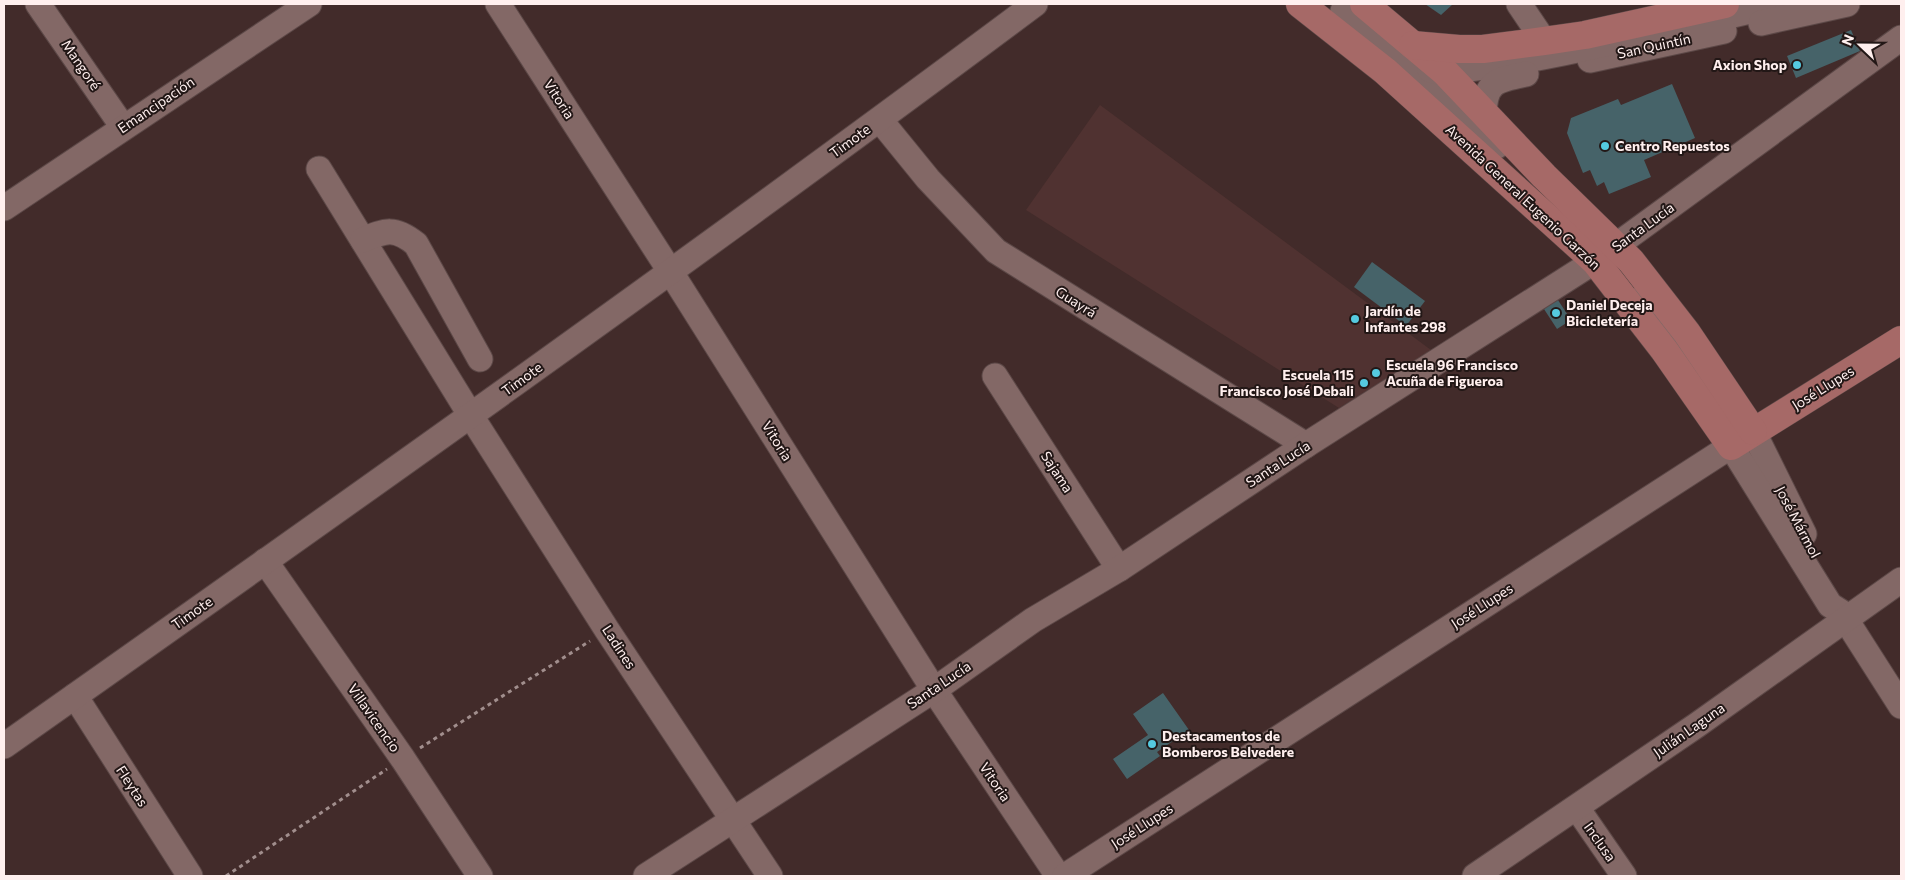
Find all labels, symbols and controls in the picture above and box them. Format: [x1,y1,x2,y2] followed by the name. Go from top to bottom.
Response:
[1835,20,1885,70] north arrow
[1616,29,1692,62] street label: San Quintín
[1838,32,1857,48] text: N
[58,36,104,93] street label: Mangoré
[1713,56,1787,73] place label: Axion Shop
[1791,59,1803,71] marker: Axion Shop
[114,73,197,136] street label: Emancipación
[540,76,578,122] street label: Vitoria
[826,120,873,161] street label: Timote
[1442,120,1604,273] street label: Avenida General Eugenio Garzón
[1615,137,1730,154] place label: Centro Repuestos
[1599,140,1611,152] marker: Centro Repuestos
[1608,198,1677,255] street label: Santa Lucía
[1053,282,1100,321] street label: Guayrá
[1566,296,1653,329] place label: Daniel Deceja Bicicletería
[1365,302,1447,335] place label: Jardín de Infantes 298
[1550,307,1562,319] marker: Daniel Deceja Bicicletería
[1349,313,1361,325] marker: Jardín de Infantes 298
[1386,356,1518,389] place label: Escuela 96 Francisco Acuña de Figueroa
[498,358,545,399] street label: Timote
[1788,362,1857,413] street label: José Llupes
[1220,366,1354,399] place label: Escuela 115 Francisco José Debali
[1370,367,1382,379] marker: Escuela 96 Francisco Acuña de Figueroa
[1358,377,1370,389] marker: Escuela 115 Francisco José Debali
[759,418,796,464] street label: Vitoria
[1242,437,1313,491] street label: Santa Lucía
[1038,448,1077,496] street label: Sajama
[1772,483,1824,561] street label: José Mármol
[1448,579,1516,632] street label: José Llupes
[168,592,215,633] street label: Timote
[599,622,640,672] street label: Ladines
[904,657,974,712] street label: Santa Lucía
[345,680,404,755] street label: Villavicencio
[1650,699,1728,760] street label: Julián Laguna
[1162,727,1294,760] place label: Destacamentos de Bomberos Belvedere
[1146,738,1158,750] marker: Destacamentos de Bomberos Belvedere
[976,759,1015,805] street label: Vitoria
[113,762,152,809] street label: Fleytas
[1108,799,1176,852] street label: José Llupes
[1581,819,1620,865] street label: Inclusa

